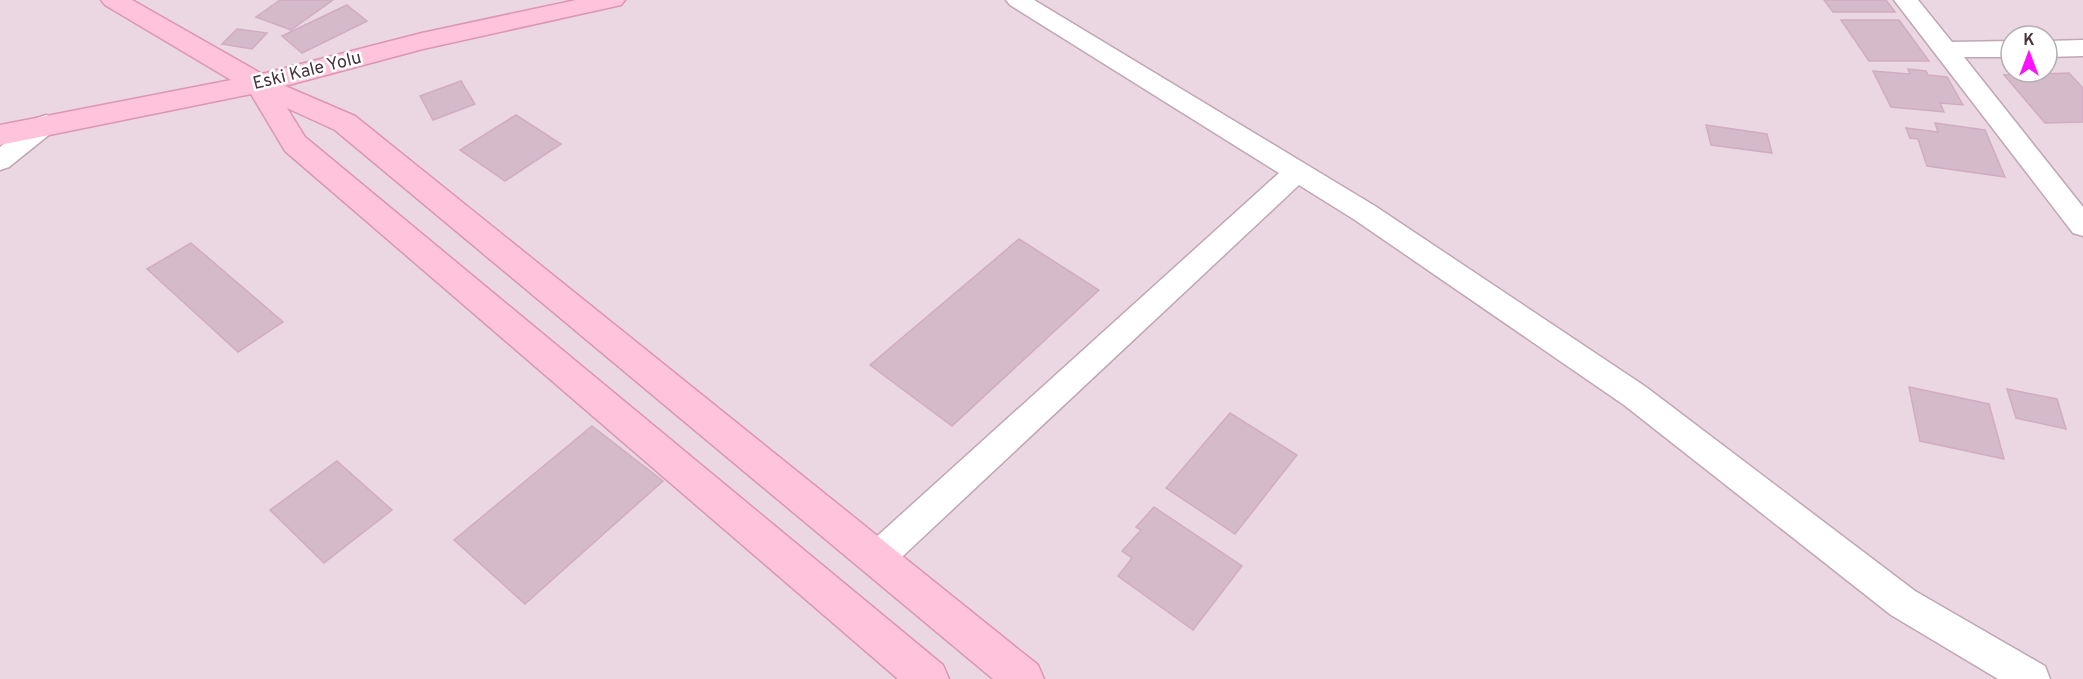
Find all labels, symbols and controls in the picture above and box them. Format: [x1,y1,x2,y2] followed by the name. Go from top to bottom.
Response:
[1999,24,2059,84] north arrow
[2023,31,2035,51] text: K
[251,47,364,96] street label: Eski Kale Yolu

